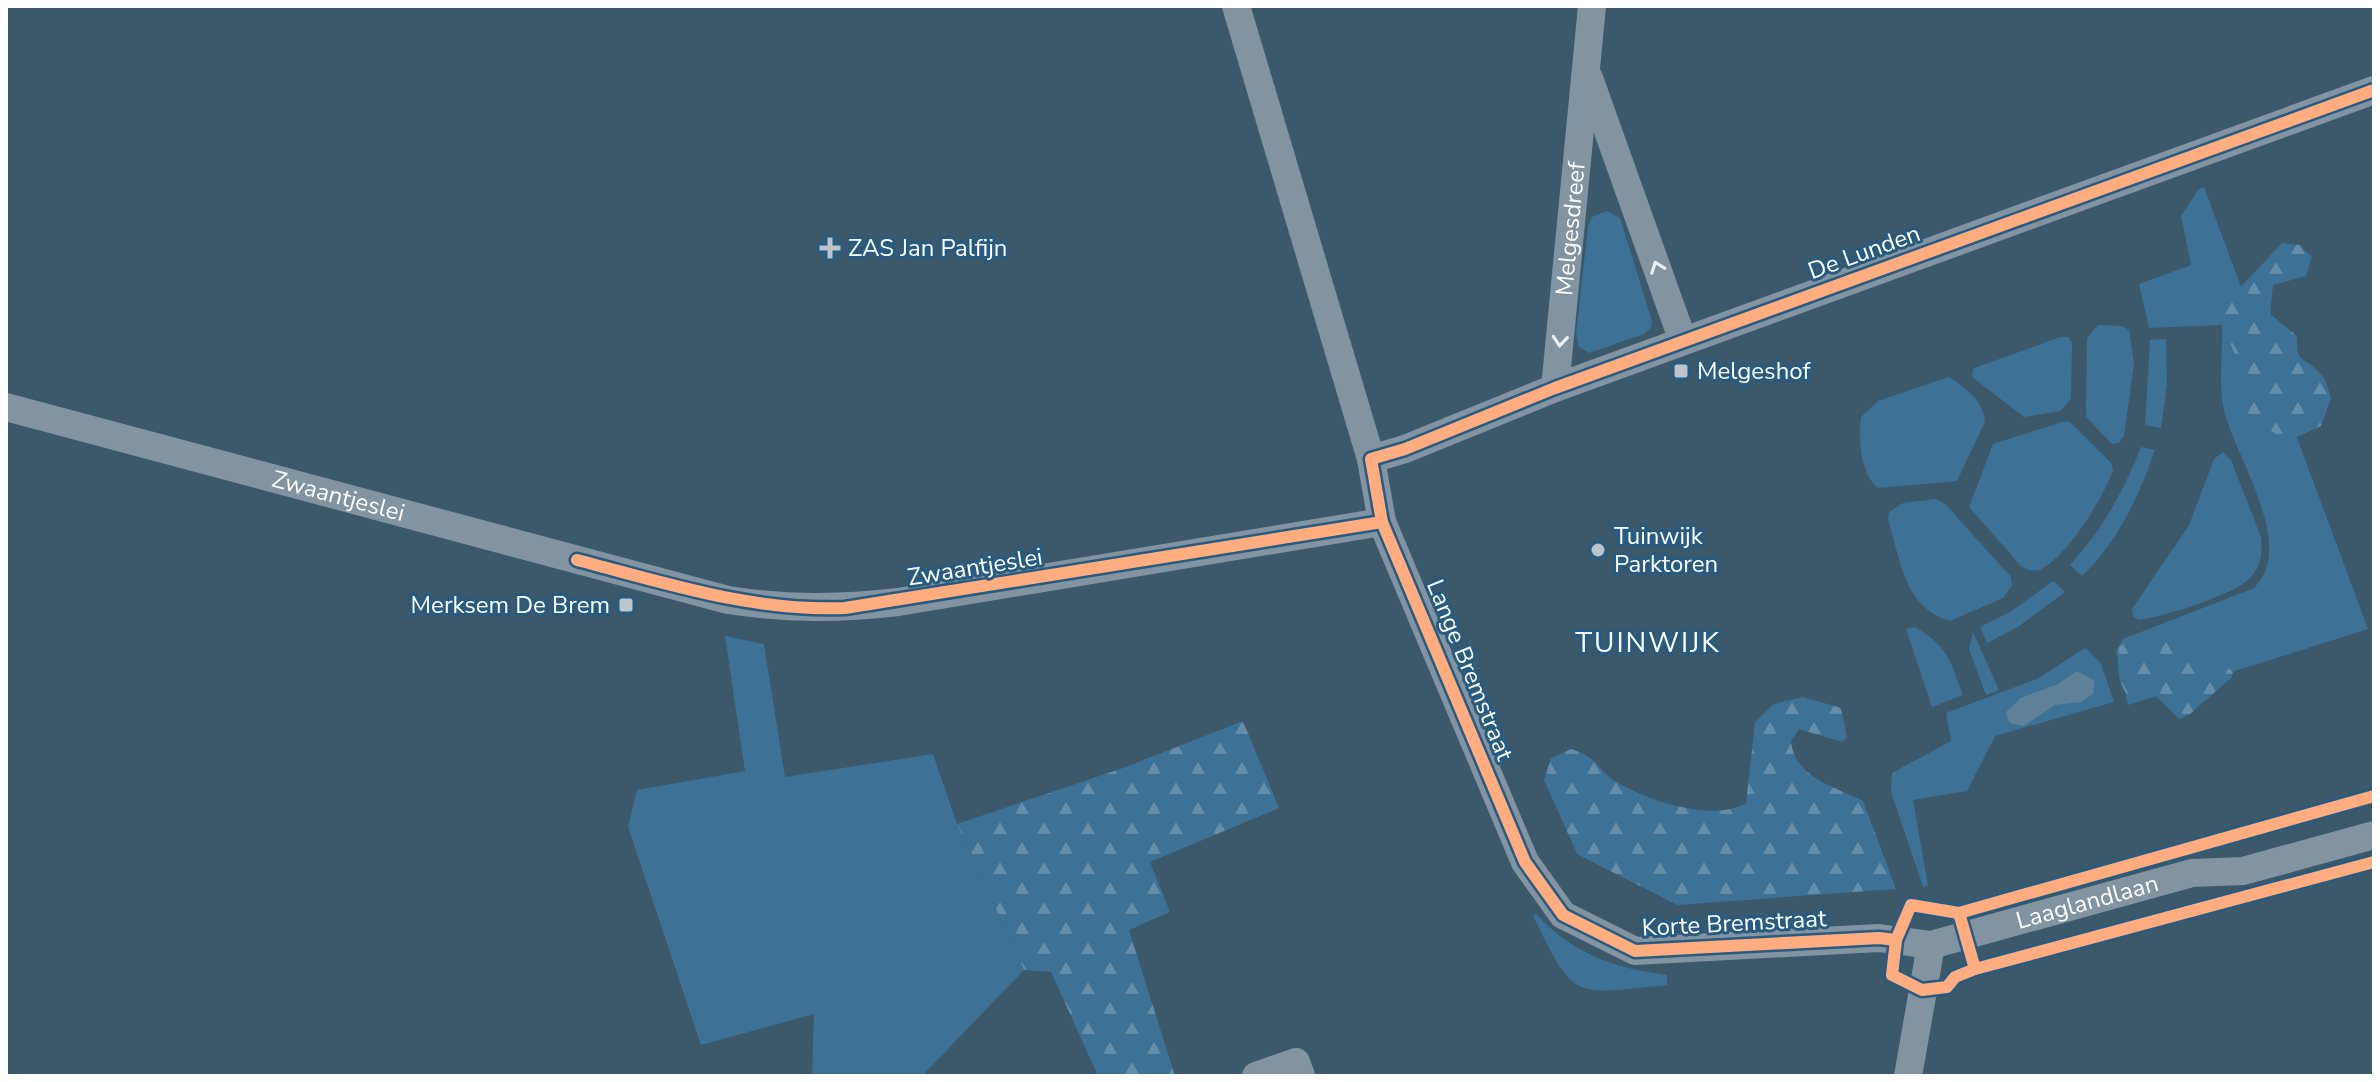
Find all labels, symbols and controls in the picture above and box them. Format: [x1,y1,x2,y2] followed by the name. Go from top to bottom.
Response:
[1548,159,1593,297] street label: Melgesdreef
[1804,217,1924,287] street label: De Lunden
[848,232,1007,264] place label: ZAS Jan Palfijn
[819,237,841,259] marker: ZAS Jan Palfijn
[1650,261,1667,275] one-way arrow
[1551,335,1568,348] one-way arrow
[1697,355,1812,387] place label: Melgeshof
[1672,362,1690,380] marker: Melgeshof
[268,463,408,529] street label: Zwaantjeslei
[1614,520,1718,580] place label: Tuinwijk Parktoren
[905,541,1045,593] street label: Zwaantjeslei
[1589,541,1607,559] marker: Tuinwijk Parktoren
[1419,575,1521,766] street label: Lange Bremstraat
[411,589,610,621] place label: Merksem De Brem
[617,596,635,614] marker: Merksem De Brem
[1575,624,1721,662] district label: TUINWIJK
[2012,867,2162,937] street label: Laaglandlaan
[1641,902,1828,944] street label: Korte Bremstraat

